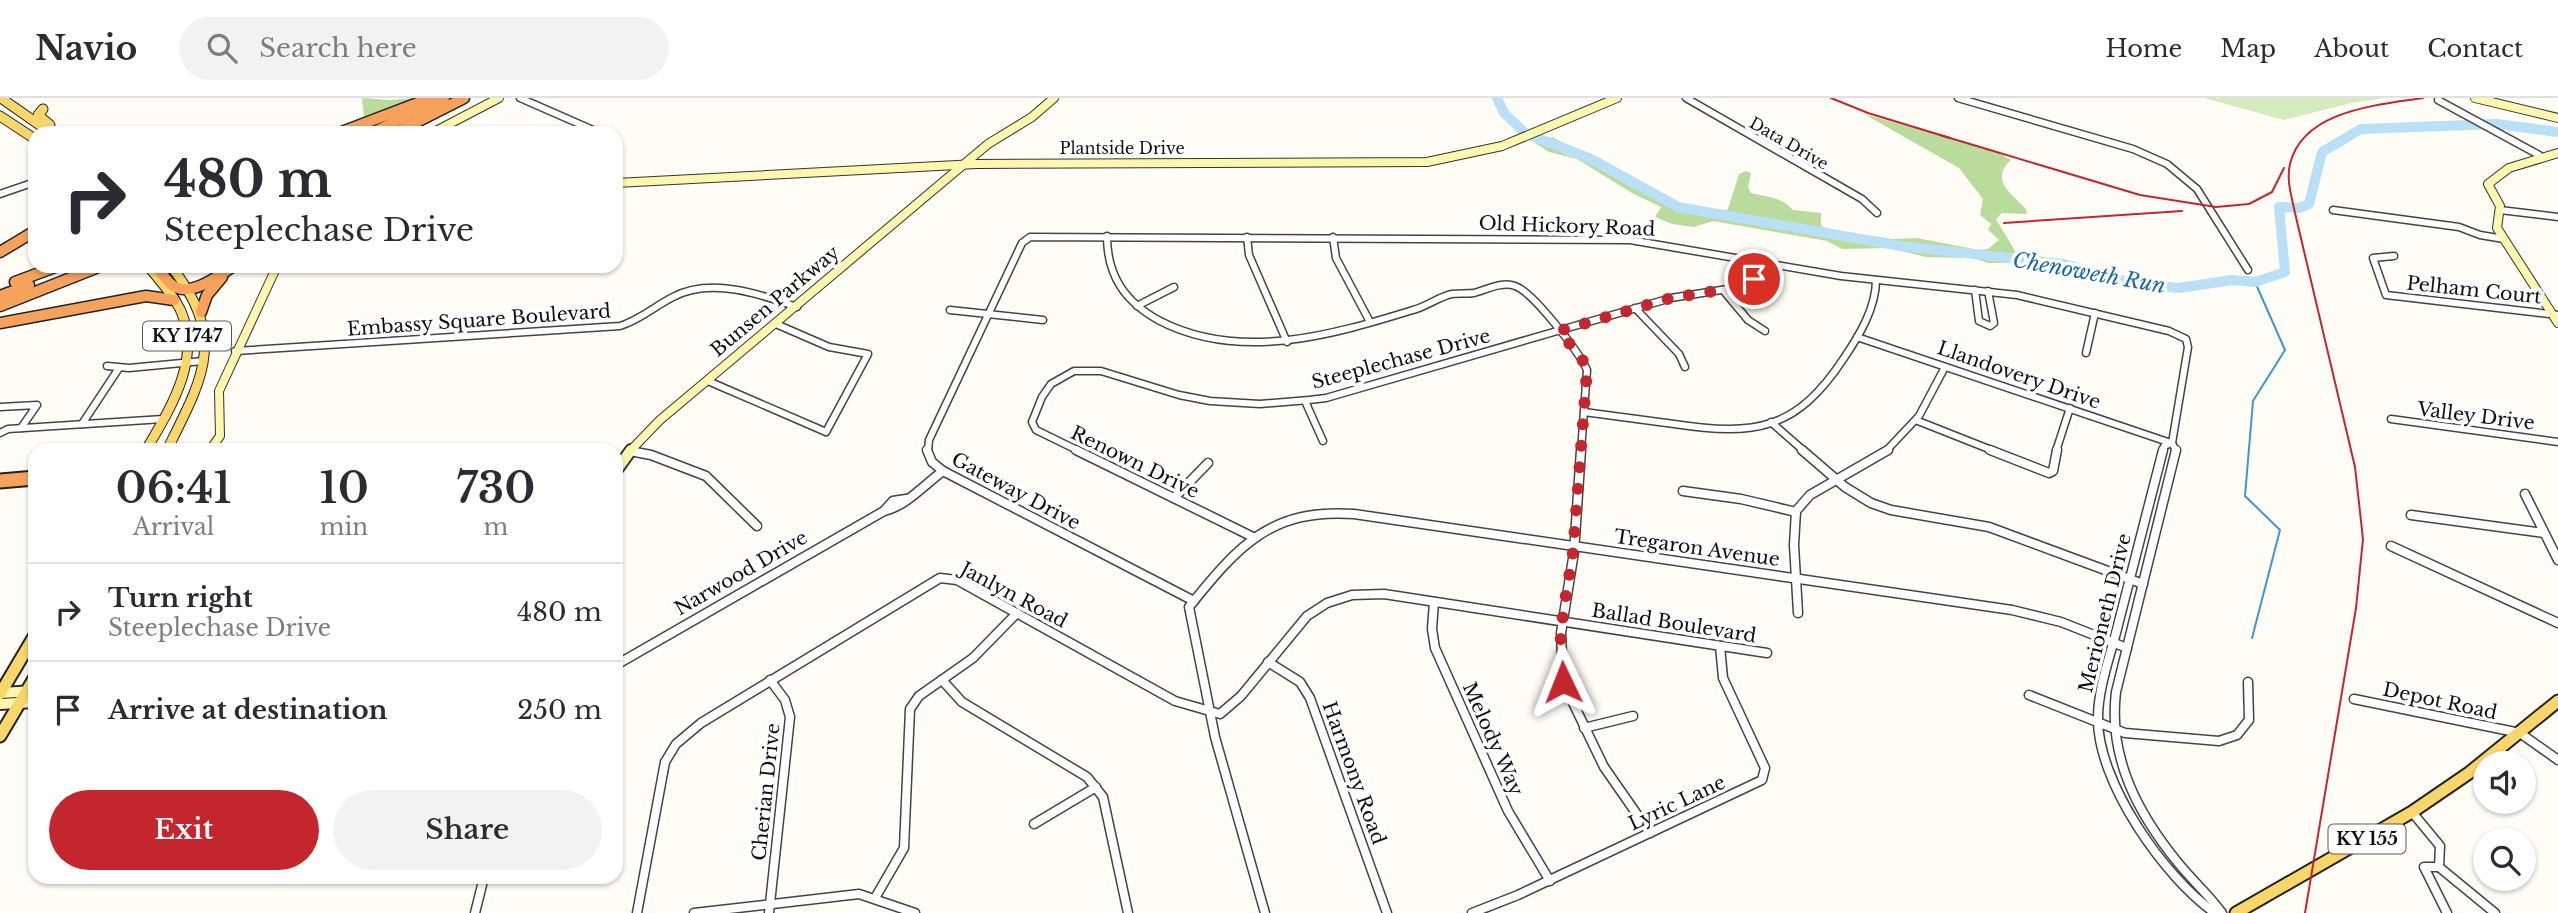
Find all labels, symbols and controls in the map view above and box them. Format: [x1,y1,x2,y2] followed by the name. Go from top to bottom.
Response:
[179,17,669,80] search box
[35,28,137,69] text: Navio
[203,29,241,67] icon: search
[259,32,417,64] text: Search here
[2106,34,2182,63] text: Home
[2220,34,2276,63] text: Map
[2314,34,2389,63] text: About
[2427,34,2523,63] text: Contact
[1746,112,1832,174] street label: Data Drive
[1059,138,1185,158] street label: Plantside Drive
[164,149,332,210] text: 480 m
[49,154,140,245] icon: right
[164,210,474,250] text: Steeplechase Drive
[1478,211,1656,241] street label: Old Hickory Road
[706,241,844,361] street label: Bunsen Parkway
[2011,247,2167,299] water label: Chenoweth Run
[1724,249,1784,309] pin
[1735,260,1773,298] icon: arrive
[2405,271,2543,309] street label: Pelham Court
[346,299,612,341] street label: Embassy Square Boulevard
[143,322,231,350] road number: KY 1747
[1309,324,1493,394] street label: Steeplechase Drive
[1934,336,2104,414] street label: Llandovery Drive
[2415,397,2536,435] street label: Valley Drive
[1067,421,1203,503] street label: Renown Drive
[948,447,1084,535] street label: Gateway Drive
[115,462,232,514] text: 06:41
[319,462,369,514] text: 10
[456,462,535,514] text: 730
[133,513,214,541] text: Arrival
[320,513,368,541] text: min
[484,513,508,541] text: m
[1613,525,1781,571] street label: Tregaron Avenue
[671,526,811,620] street label: Narwood Drive
[2074,531,2136,695] street label: Merioneth Drive
[954,556,1072,633] street label: Janlyn Road
[108,582,253,614] text: Turn right
[49,593,87,631] icon: right
[517,596,602,628] text: 480 m
[1590,599,1758,647] street label: Ballad Boulevard
[108,614,331,642] text: Steeplechase Drive
[1526,645,1600,719] position arrow
[2381,678,2499,724] street label: Depot Road
[1458,679,1528,799] street label: Melody Way
[49,691,87,729] icon: arrive
[108,694,388,726] text: Arrive at destination
[517,694,602,726] text: 250 m
[1317,698,1391,848] street label: Harmony Road
[747,722,785,862] street label: Cherian Drive
[2473,751,2536,891] map controls
[2473,751,2536,814] button: sound
[1625,771,1729,835] street label: Lyric Lane
[49,790,319,870] button: Exit
[333,790,602,870] button: Share
[2328,824,2406,854] road number: KY 155
[2473,828,2536,891] button: search

